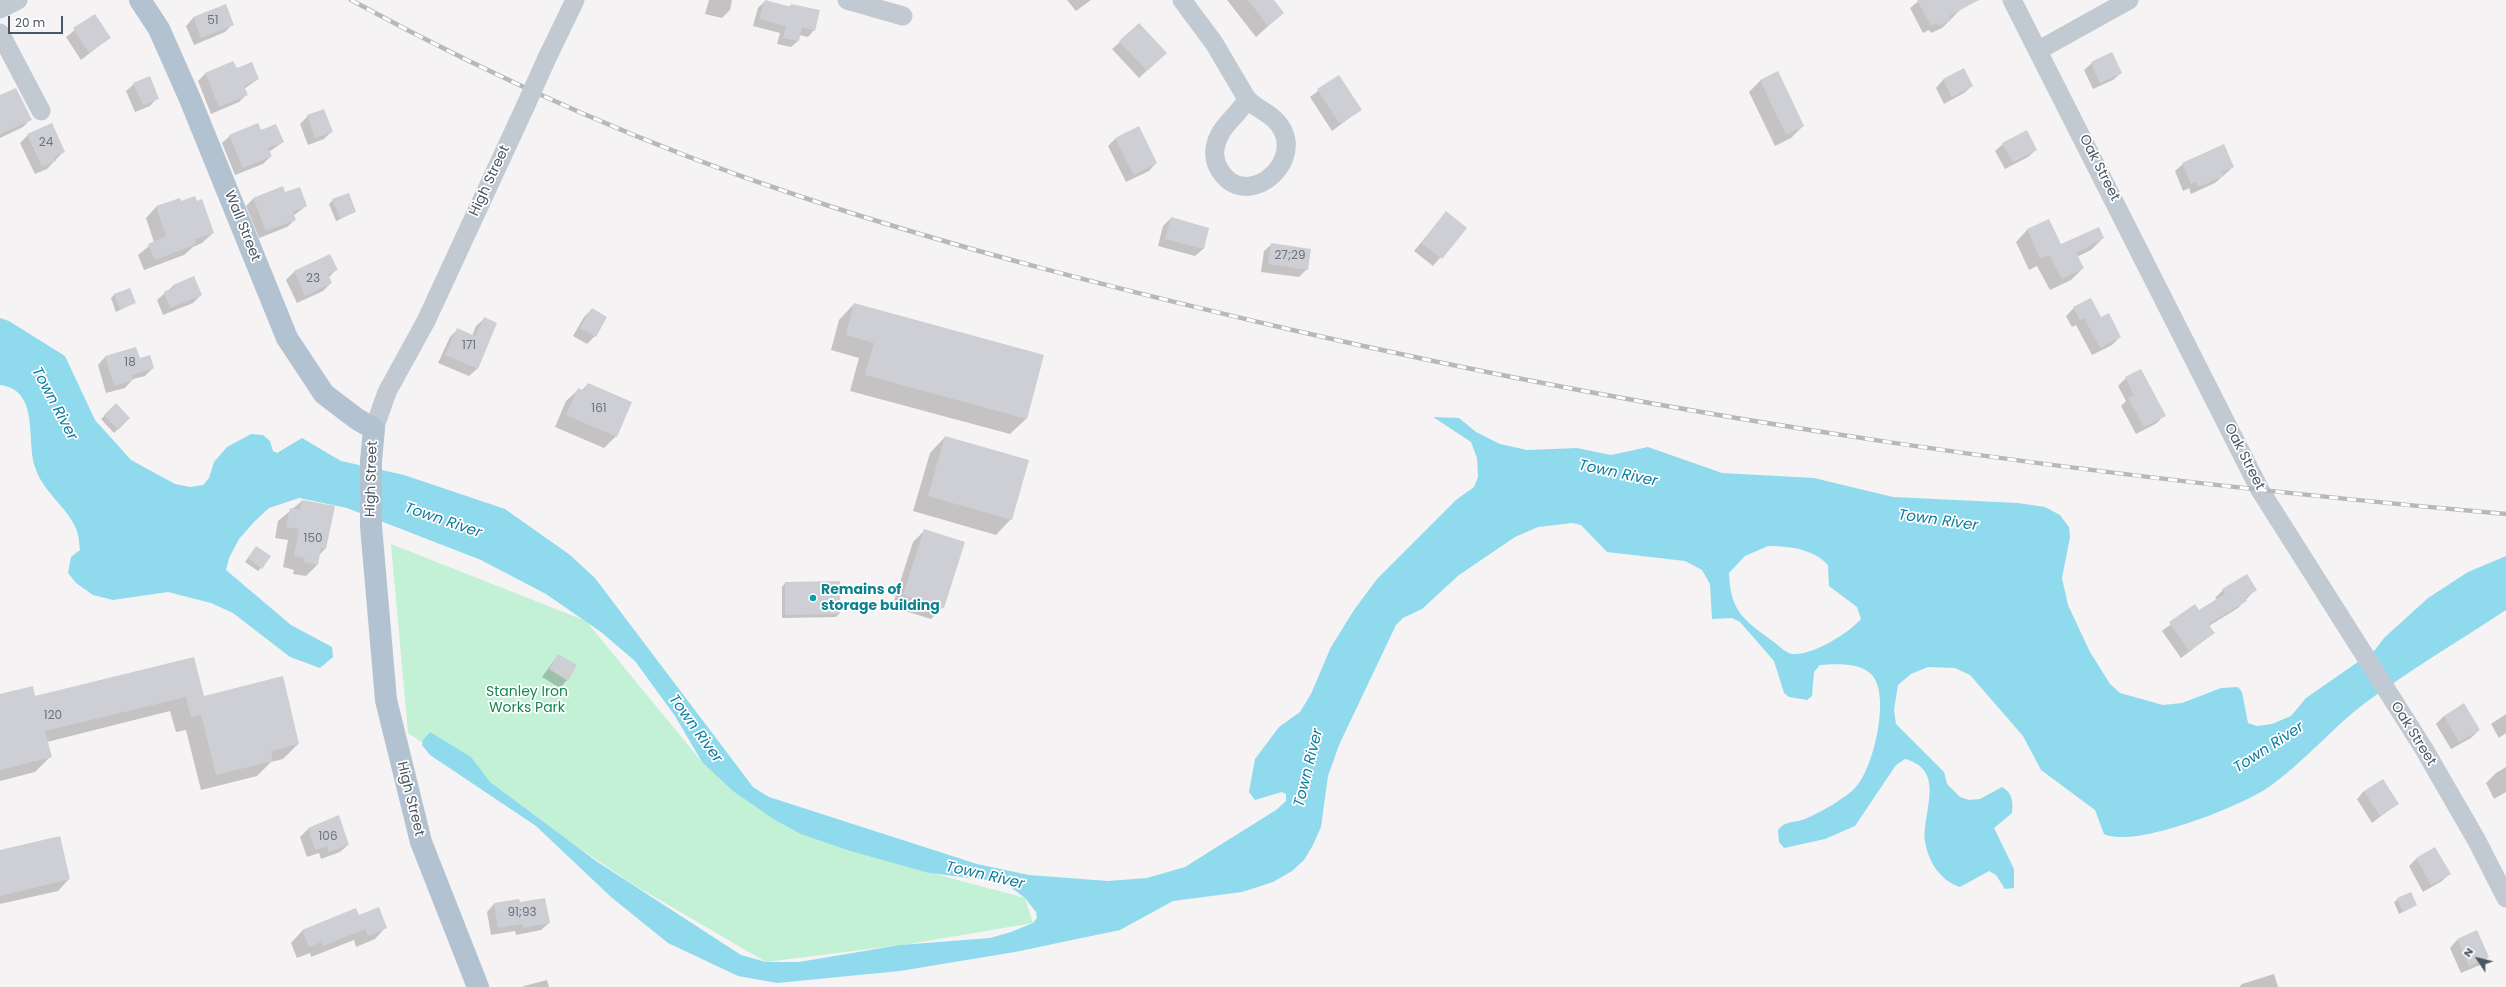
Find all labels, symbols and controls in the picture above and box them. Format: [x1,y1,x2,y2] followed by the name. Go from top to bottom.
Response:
[10,8,65,34] scale bar
[15,14,45,31] text: 20 m
[207,14,219,28] house number: 51
[2075,132,2123,204] street label: Oak Street
[39,136,53,150] house number: 24
[466,143,514,219] street label: High Street
[220,188,264,264] street label: Wall Street
[1274,249,1306,263] house number: 27;29
[306,272,320,286] house number: 23
[462,339,476,353] house number: 171
[124,356,136,370] house number: 18
[27,364,81,444] water label: Town River
[591,402,607,416] house number: 161
[2220,421,2268,493] street label: Oak Street
[362,441,382,517] street label: High Street
[1577,457,1659,491] water label: Town River
[402,499,484,543] water label: Town River
[1897,507,1979,535] water label: Town River
[304,532,322,546] house number: 150
[821,582,940,614] place label: Remains of storage building
[808,593,818,603] marker: Remains of storage building
[486,684,568,716] park label: Stanley Iron Works Park
[664,691,726,767] water label: Town River
[2387,699,2439,769] street label: Oak Street
[44,709,62,723] house number: 120
[2230,719,2308,777] water label: Town River
[1291,727,1327,809] water label: Town River
[393,760,427,838] street label: High Street
[319,830,337,844] house number: 106
[944,858,1026,894] water label: Town River
[507,906,537,920] house number: 91;93
[2458,939,2498,979] north arrow
[2459,944,2477,960] text: N

